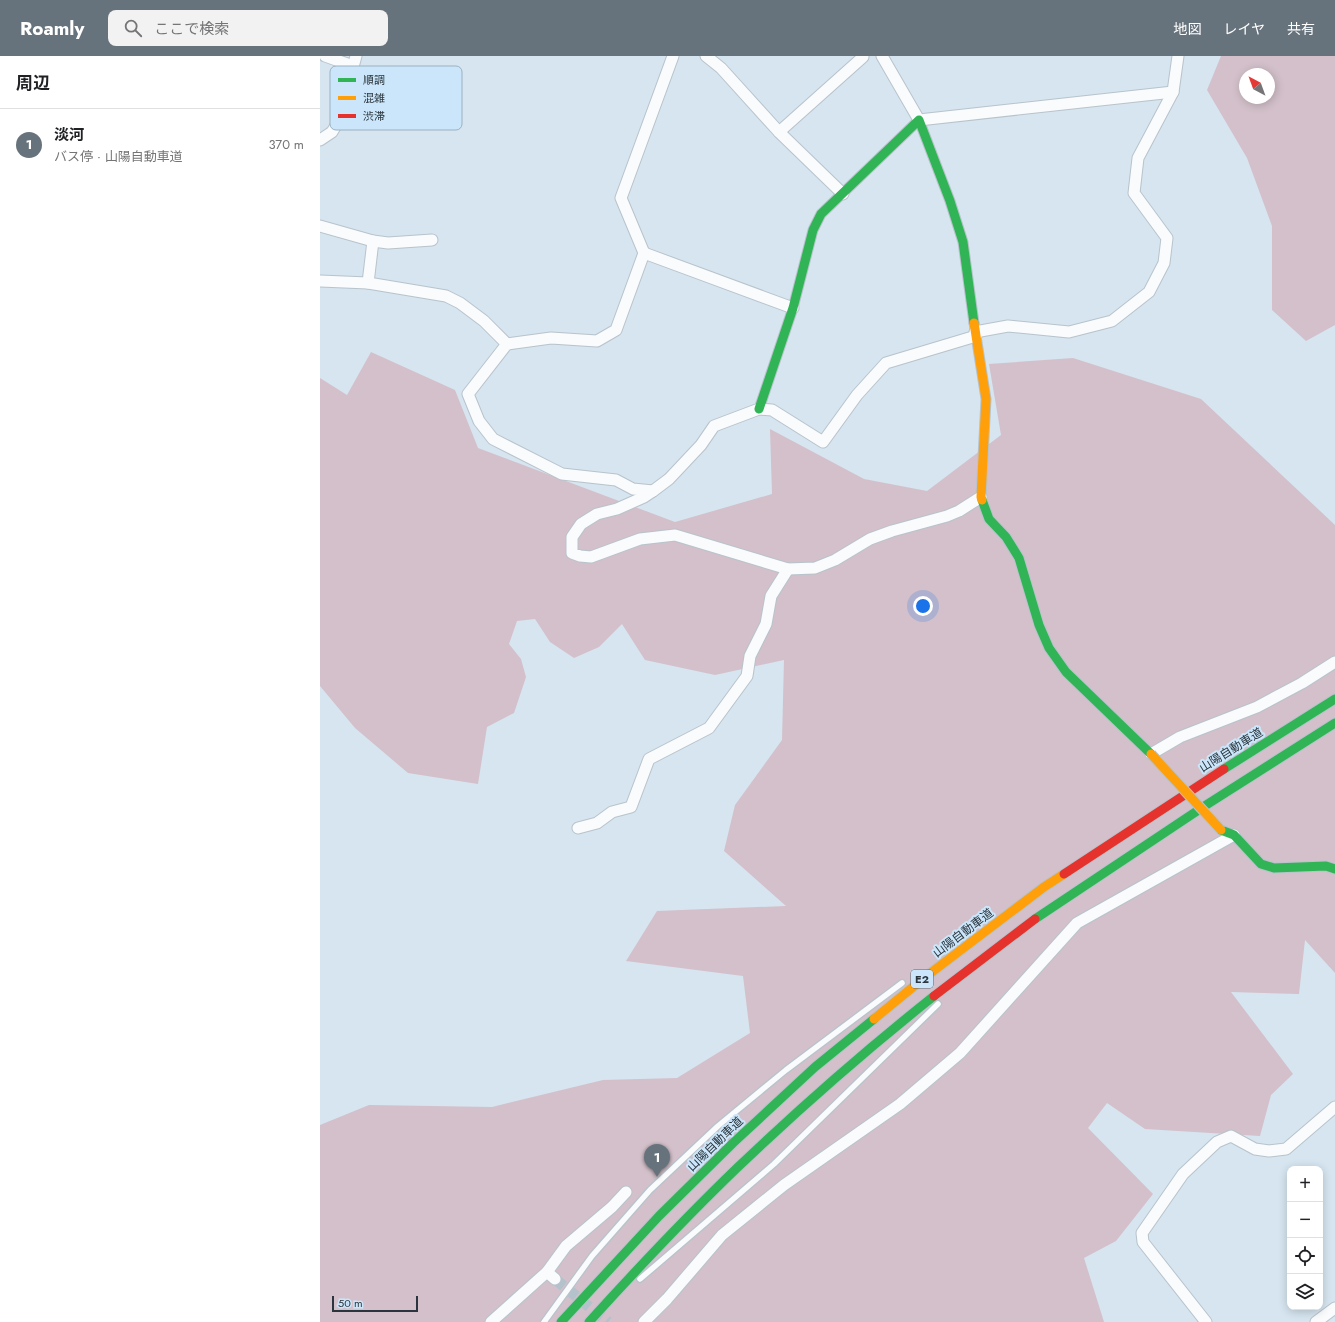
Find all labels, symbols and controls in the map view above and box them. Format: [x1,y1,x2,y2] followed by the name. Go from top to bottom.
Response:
[108,10,388,46] search box
[20,15,84,42] text: Roamly
[122,17,144,39] icon: search
[154,18,229,40] text: ここで検索
[1173,19,1201,39] text: 地図
[1223,19,1265,39] text: レイヤ
[1287,19,1315,39] text: 共有
[330,66,462,130] legend
[1239,68,1275,104] north arrow
[16,71,50,95] text: 周辺
[363,72,385,88] text: 順調
[363,90,385,106] text: 混雑
[363,108,385,124] text: 渋滞
[54,124,84,146] text: 淡河
[26,135,32,154] text: 1
[268,135,304,154] text: 370 m
[54,147,183,166] text: バス停 · 山陽自動車道
[913,596,933,616] your location
[1196,723,1266,777] street label: 山陽自動車道
[929,904,997,962] street label: 山陽自動車道
[911,970,933,988] road number: E2
[683,1113,747,1175] street label: 山陽自動車道
[644,1144,670,1177] pin: 1
[1287,1166,1323,1310] map controls
[1287,1166,1323,1202] button: +
[1287,1202,1323,1238] button: −
[1287,1238,1323,1274] button: locate
[1287,1274,1323,1310] button: layers
[332,1294,418,1313] scale bar
[338,1295,363,1311] text: 50 m

